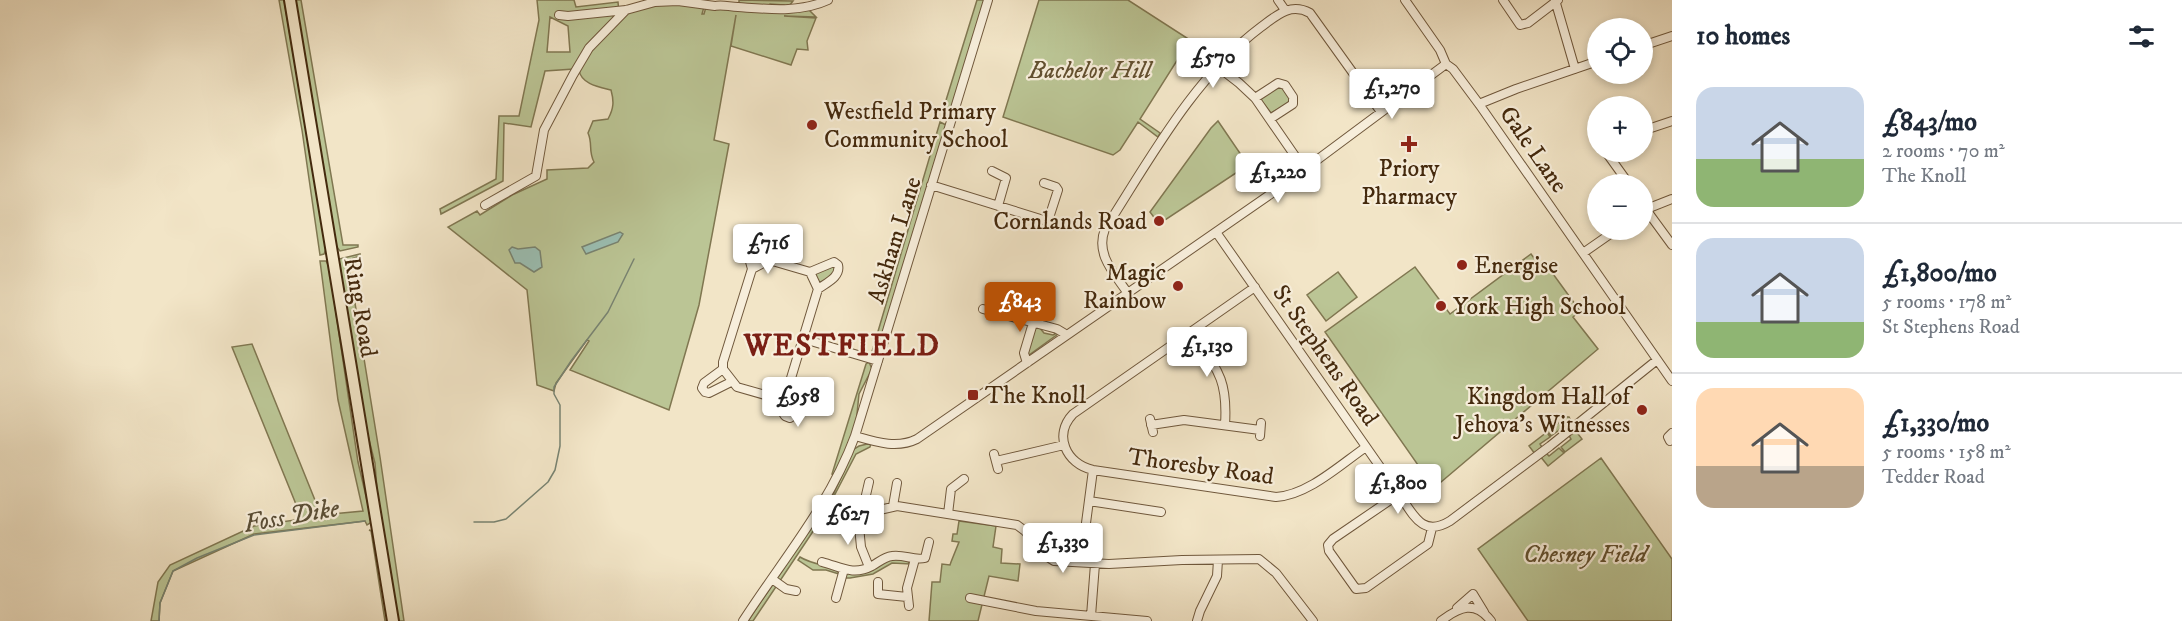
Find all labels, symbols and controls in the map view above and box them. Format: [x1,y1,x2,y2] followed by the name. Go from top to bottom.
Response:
[1587,18,1653,240] map controls
[1587,18,1653,84] button: locate
[1696,20,1790,53] text: 10 homes
[2125,20,2158,53] icon: filters
[1177,38,1249,89] pin: £570
[1190,45,1236,70] text: £570
[1028,56,1154,86] park label: Bachelor Hill
[1343,69,1441,120] pin: £1,270
[1363,76,1421,101] text: £1,270
[1587,96,1653,162] button: +
[823,97,1009,155] place label: Westfield Primary Community School
[1492,100,1574,199] street label: Gale Lane
[1882,106,1977,139] text: £843/mo
[1744,111,1816,183] icon: home
[805,118,819,132] marker: Westfield Primary Community School
[1402,137,1416,151] marker: Priory Pharmacy
[1882,139,2005,164] text: 2 rooms · 70 m²
[1229,153,1327,204] pin: £1,220
[1361,154,1457,212] place label: Priory Pharmacy
[1250,160,1307,185] text: £1,220
[1882,164,1966,189] text: The Knoll
[861,173,928,307] street label: Askham Lane
[1587,174,1653,240] button: −
[993,207,1147,237] place label: Cornlands Road
[1152,214,1166,228] marker: Cornlands Road
[732,224,804,275] pin: £716
[747,231,789,256] text: £716
[1474,251,1558,281] place label: Energise
[336,255,384,360] street label: Ring Road
[1882,257,1997,290] text: £1,800/mo
[1083,258,1167,316] place label: Magic Rainbow
[1455,258,1469,272] marker: Energise
[1744,262,1816,334] icon: home
[1171,279,1185,293] marker: Magic Rainbow
[1265,279,1385,432] street label: St Stephens Road
[984,282,1056,333] pin: £843
[999,289,1041,314] text: £843
[1882,290,2011,315] text: 5 rooms · 178 m²
[1453,292,1626,322] place label: York High School
[1434,299,1448,313] marker: York High School
[1882,315,2020,340] text: St Stephens Road
[1158,327,1256,378] pin: £1,130
[743,328,940,365] district label: WESTFIELD
[1181,334,1233,359] text: £1,130
[762,377,834,428] pin: £958
[985,381,1087,411] place label: The Knoll
[1453,382,1633,440] place label: Kingdom Hall of Jehova's Witnesses
[776,384,820,409] text: £958
[966,388,980,402] marker: The Knoll
[1635,403,1649,417] marker: Kingdom Hall of Jehova's Witnesses
[1882,407,1989,440] text: £1,330/mo
[1744,412,1816,484] icon: home
[1882,440,2011,465] text: 5 rooms · 158 m²
[1126,442,1276,492] street label: Thoresby Road
[1349,464,1447,515] pin: £1,800
[1882,465,1985,490] text: Tedder Road
[1369,471,1427,496] text: £1,800
[241,492,343,541] water label: Foss Dike
[812,495,884,546] pin: £627
[826,502,870,527] text: £627
[1014,523,1112,574] pin: £1,330
[1037,530,1089,555] text: £1,330
[1523,540,1650,570] park label: Chesney Field

